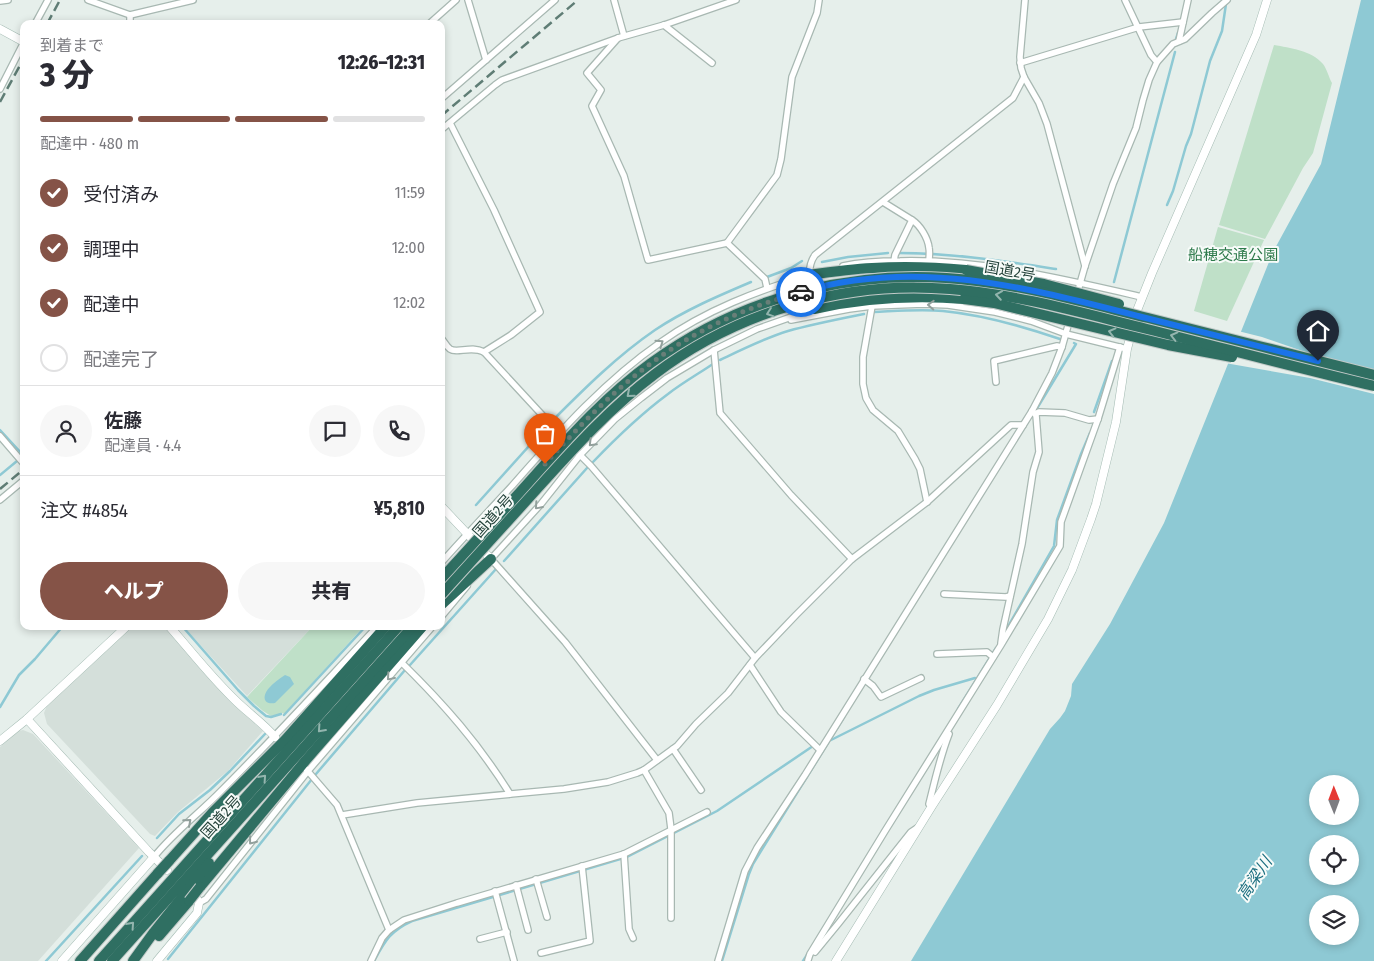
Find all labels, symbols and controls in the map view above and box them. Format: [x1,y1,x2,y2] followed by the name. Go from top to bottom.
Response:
[40,36,104,55] text: 到着まで
[338,51,425,74] text: 12:26–12:31
[40,56,94,94] text: 3 分
[40,134,139,153] text: 配達中 · 480 m
[40,179,68,207] icon: check
[83,183,159,206] text: 受付済み
[394,183,425,202] text: 11:59
[40,234,68,262] icon: check
[83,238,140,261] text: 調理中
[392,238,425,257] text: 12:00
[1188,246,1278,264] park label: 船穂交通公園
[983,258,1037,284] street label: 国道2号
[776,267,826,317] courier
[787,278,815,306] icon: car
[40,289,68,317] icon: check
[994,290,1002,301] one-way arrow
[83,293,140,316] text: 配達中
[393,293,425,312] text: 12:02
[926,299,934,310] one-way arrow
[766,307,774,317] one-way arrow
[1297,310,1339,361] pin
[1304,317,1332,345] icon: home
[1108,327,1117,338] one-way arrow
[1169,331,1178,342] one-way arrow
[654,340,664,349] one-way arrow
[83,348,159,371] text: 配達完了
[627,388,636,397] one-way arrow
[40,405,92,457] button: person
[309,405,361,457] button: chat
[373,405,425,457] button: phone
[104,409,142,432] text: 佐藤
[524,413,566,464] pin
[531,420,559,448] icon: bag
[104,436,181,455] text: 配達員 · 4.4
[589,437,598,446] one-way arrow
[469,491,517,541] street label: 国道2号
[374,497,425,520] text: ¥5,810
[40,499,128,522] text: 注文 #4854
[535,501,544,510] one-way arrow
[40,562,228,620] button: ヘルプ
[238,562,425,620] button: 共有
[387,671,396,680] one-way arrow
[318,724,327,733] one-way arrow
[258,774,267,783] one-way arrow
[1309,775,1359,825] north arrow
[1309,775,1359,945] map controls
[197,792,245,842] street label: 国道2号
[182,819,191,828] one-way arrow
[1309,835,1359,885] button: locate
[249,836,258,845] one-way arrow
[1233,851,1277,903] water label: 高梁川
[1309,895,1359,945] button: layers
[126,921,135,930] one-way arrow

